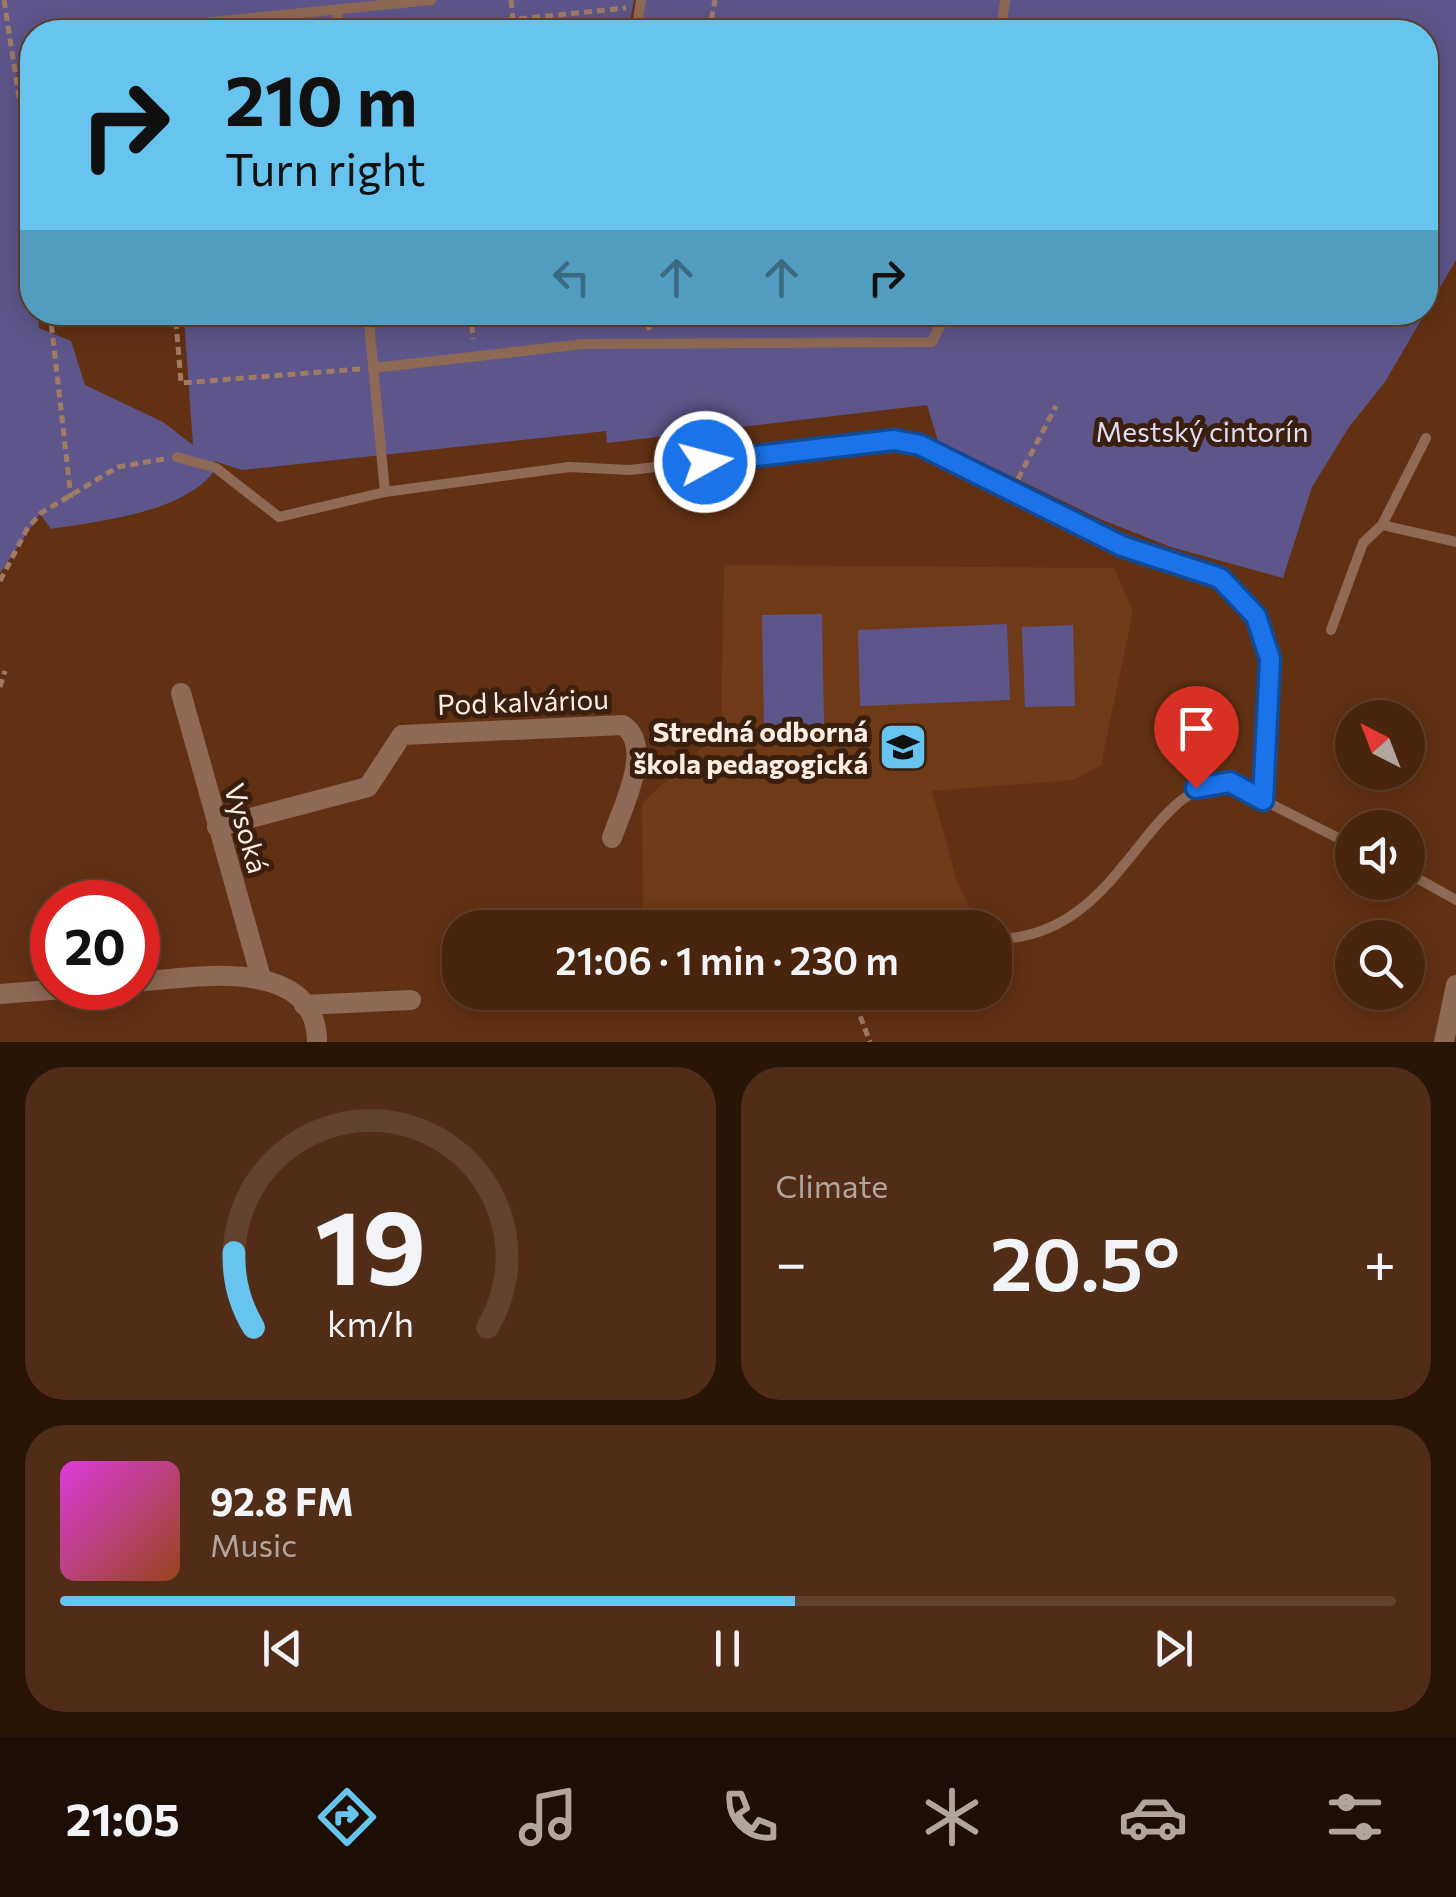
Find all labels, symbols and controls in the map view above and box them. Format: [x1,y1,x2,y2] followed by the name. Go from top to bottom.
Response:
[225,55,417,140] text: 210 m
[60,60,190,190] icon: right
[225,140,426,195] text: Turn right
[544,250,599,305] icon: left
[649,250,704,305] icon: ahead
[754,250,809,305] icon: ahead
[859,250,914,305] icon: right
[653,410,757,514] position arrow
[1096,414,1308,448] park label: Mestský cintorín
[437,681,609,721] street label: Pod kalváriou
[1154,686,1239,789] pin
[1335,700,1425,790] north arrow
[1335,700,1425,1010] map controls
[1169,701,1224,756] icon: arrive
[633,714,868,780] place label: Stredná odborná škola pedagogická
[877,721,929,773] school or university icon: Stredná odborná škola pedagogická
[218,779,276,877] street label: Vysoká
[1335,810,1425,900] button: sound
[30,880,160,1010] speed limit sign: 20
[1335,920,1425,1010] button: search
[555,936,899,983] text: 21:06 · 1 min · 230 m
[776,1165,888,1205] text: Climate
[315,1179,426,1306] text: 19
[990,1215,1180,1306] text: 20.5°
[776,1227,807,1294] text: −
[1364,1227,1396,1294] text: +
[327,1301,414,1344] text: km/h
[210,1477,354,1524] text: 92.8 FM
[210,1524,297,1564] text: Music
[255,1621,310,1676] icon: previous
[700,1621,755,1676] icon: pause
[1146,1621,1201,1676] icon: next
[312,1782,382,1852] icon: directions
[513,1782,583,1852] icon: music
[715,1782,785,1852] icon: phone
[917,1782,987,1852] icon: climate
[1118,1782,1188,1852] icon: car
[1320,1782,1390,1852] icon: filters
[66,1790,180,1845] text: 21:05

